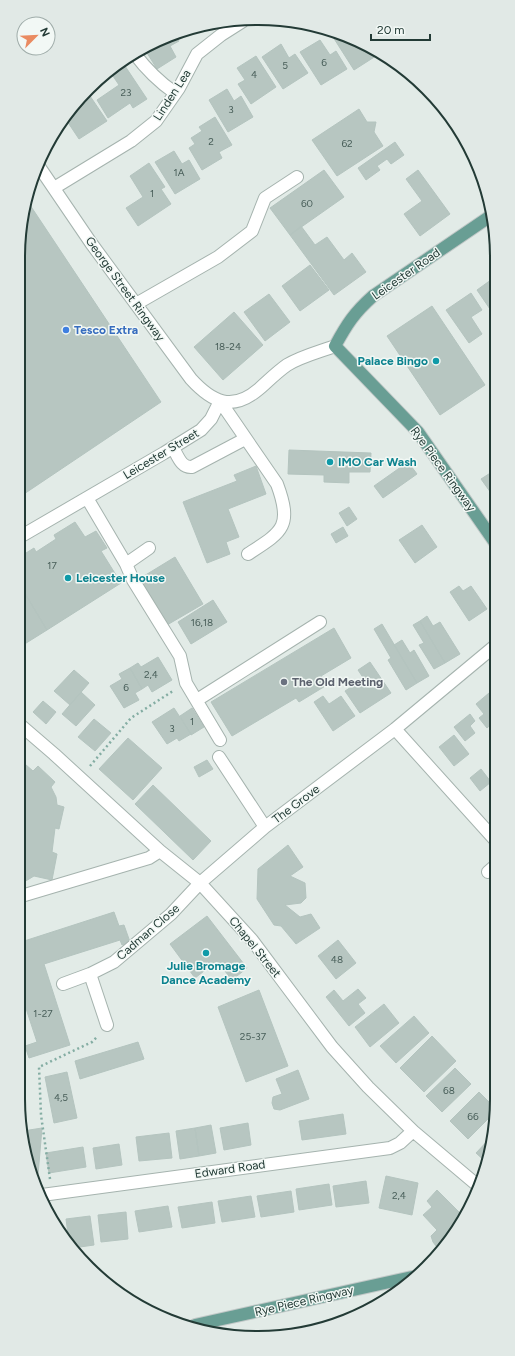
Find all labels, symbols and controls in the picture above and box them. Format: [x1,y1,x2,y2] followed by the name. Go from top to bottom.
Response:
[16,16,56,56] north arrow
[371,16,430,42] scale bar
[377,23,405,37] text: 20 m
[37,26,52,39] text: N
[321,56,327,69] house number: 6
[282,59,288,72] house number: 5
[150,67,194,123] street label: Linden Lea
[251,68,257,81] house number: 4
[120,86,132,99] house number: 23
[228,103,234,116] house number: 3
[208,135,214,148] house number: 2
[341,137,353,150] house number: 62
[174,166,185,179] house number: 1A
[150,187,154,200] house number: 1
[301,197,313,210] house number: 60
[82,234,168,344] street label: George Street Ringway
[369,245,443,303] street label: Leicester Road
[74,323,138,337] place label: Tesco Extra
[61,325,71,335] marker: Tesco Extra
[215,340,241,353] house number: 18-24
[358,354,428,368] place label: Palace Bingo
[431,356,441,366] marker: Palace Bingo
[408,424,479,515] street label: Rye Piece Ringway
[121,426,202,482] street label: Leicester Street
[338,455,417,469] place label: IMO Car Wash
[325,457,335,467] marker: IMO Car Wash
[47,559,57,572] house number: 17
[76,571,165,585] place label: Leicester House
[63,573,73,583] marker: Leicester House
[191,616,213,629] house number: 16,18
[144,668,158,681] house number: 2,4
[292,675,383,689] place label: The Old Meeting
[279,677,289,687] marker: The Old Meeting
[123,681,129,694] house number: 6
[190,715,194,728] house number: 1
[169,722,175,735] house number: 3
[270,781,323,826] street label: The Grove
[114,901,182,963] street label: Cadman Close
[226,914,284,981] street label: Chapel Street
[201,948,211,958] marker: Julie Bromage Dance Academy
[331,953,343,966] house number: 48
[161,959,251,987] place label: Julie Bromage Dance Academy
[33,1007,53,1020] house number: 1-27
[240,1030,267,1043] house number: 25-37
[443,1084,455,1097] house number: 68
[54,1091,68,1104] house number: 4,5
[467,1110,479,1123] house number: 66
[194,1157,266,1181] street label: Edward Road
[392,1189,406,1202] house number: 2,4
[253,1283,355,1319] street label: Rye Piece Ringway

